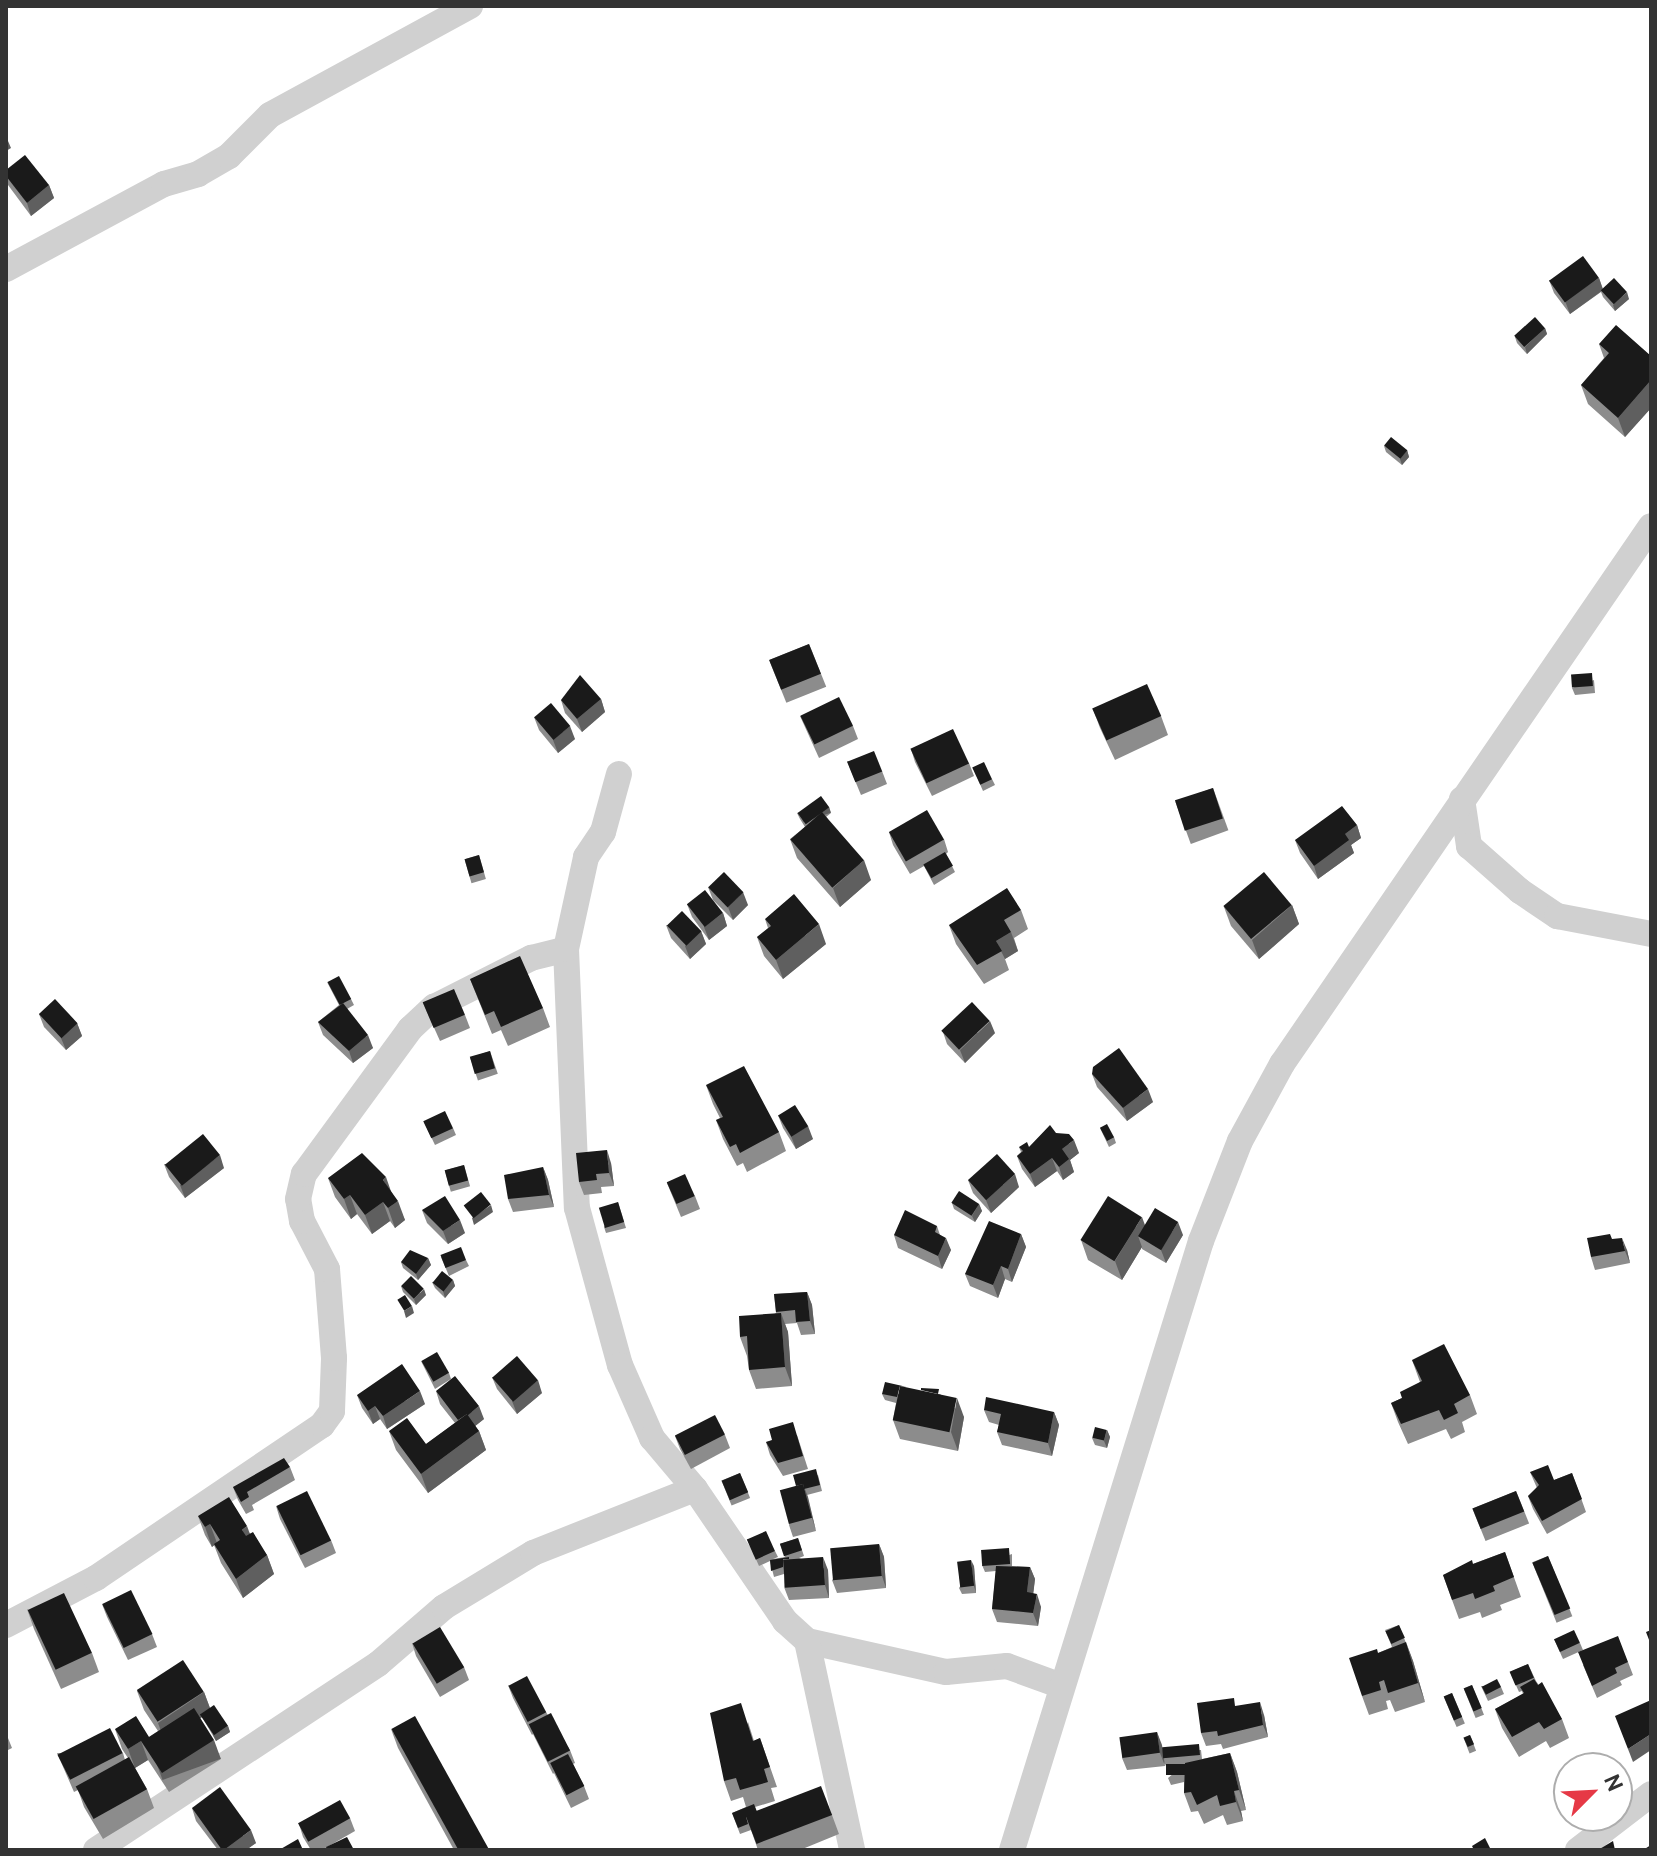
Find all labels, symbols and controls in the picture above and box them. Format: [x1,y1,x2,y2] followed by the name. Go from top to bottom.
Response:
[1553,1752,1633,1832] north arrow
[1598,1770,1629,1795] text: N

